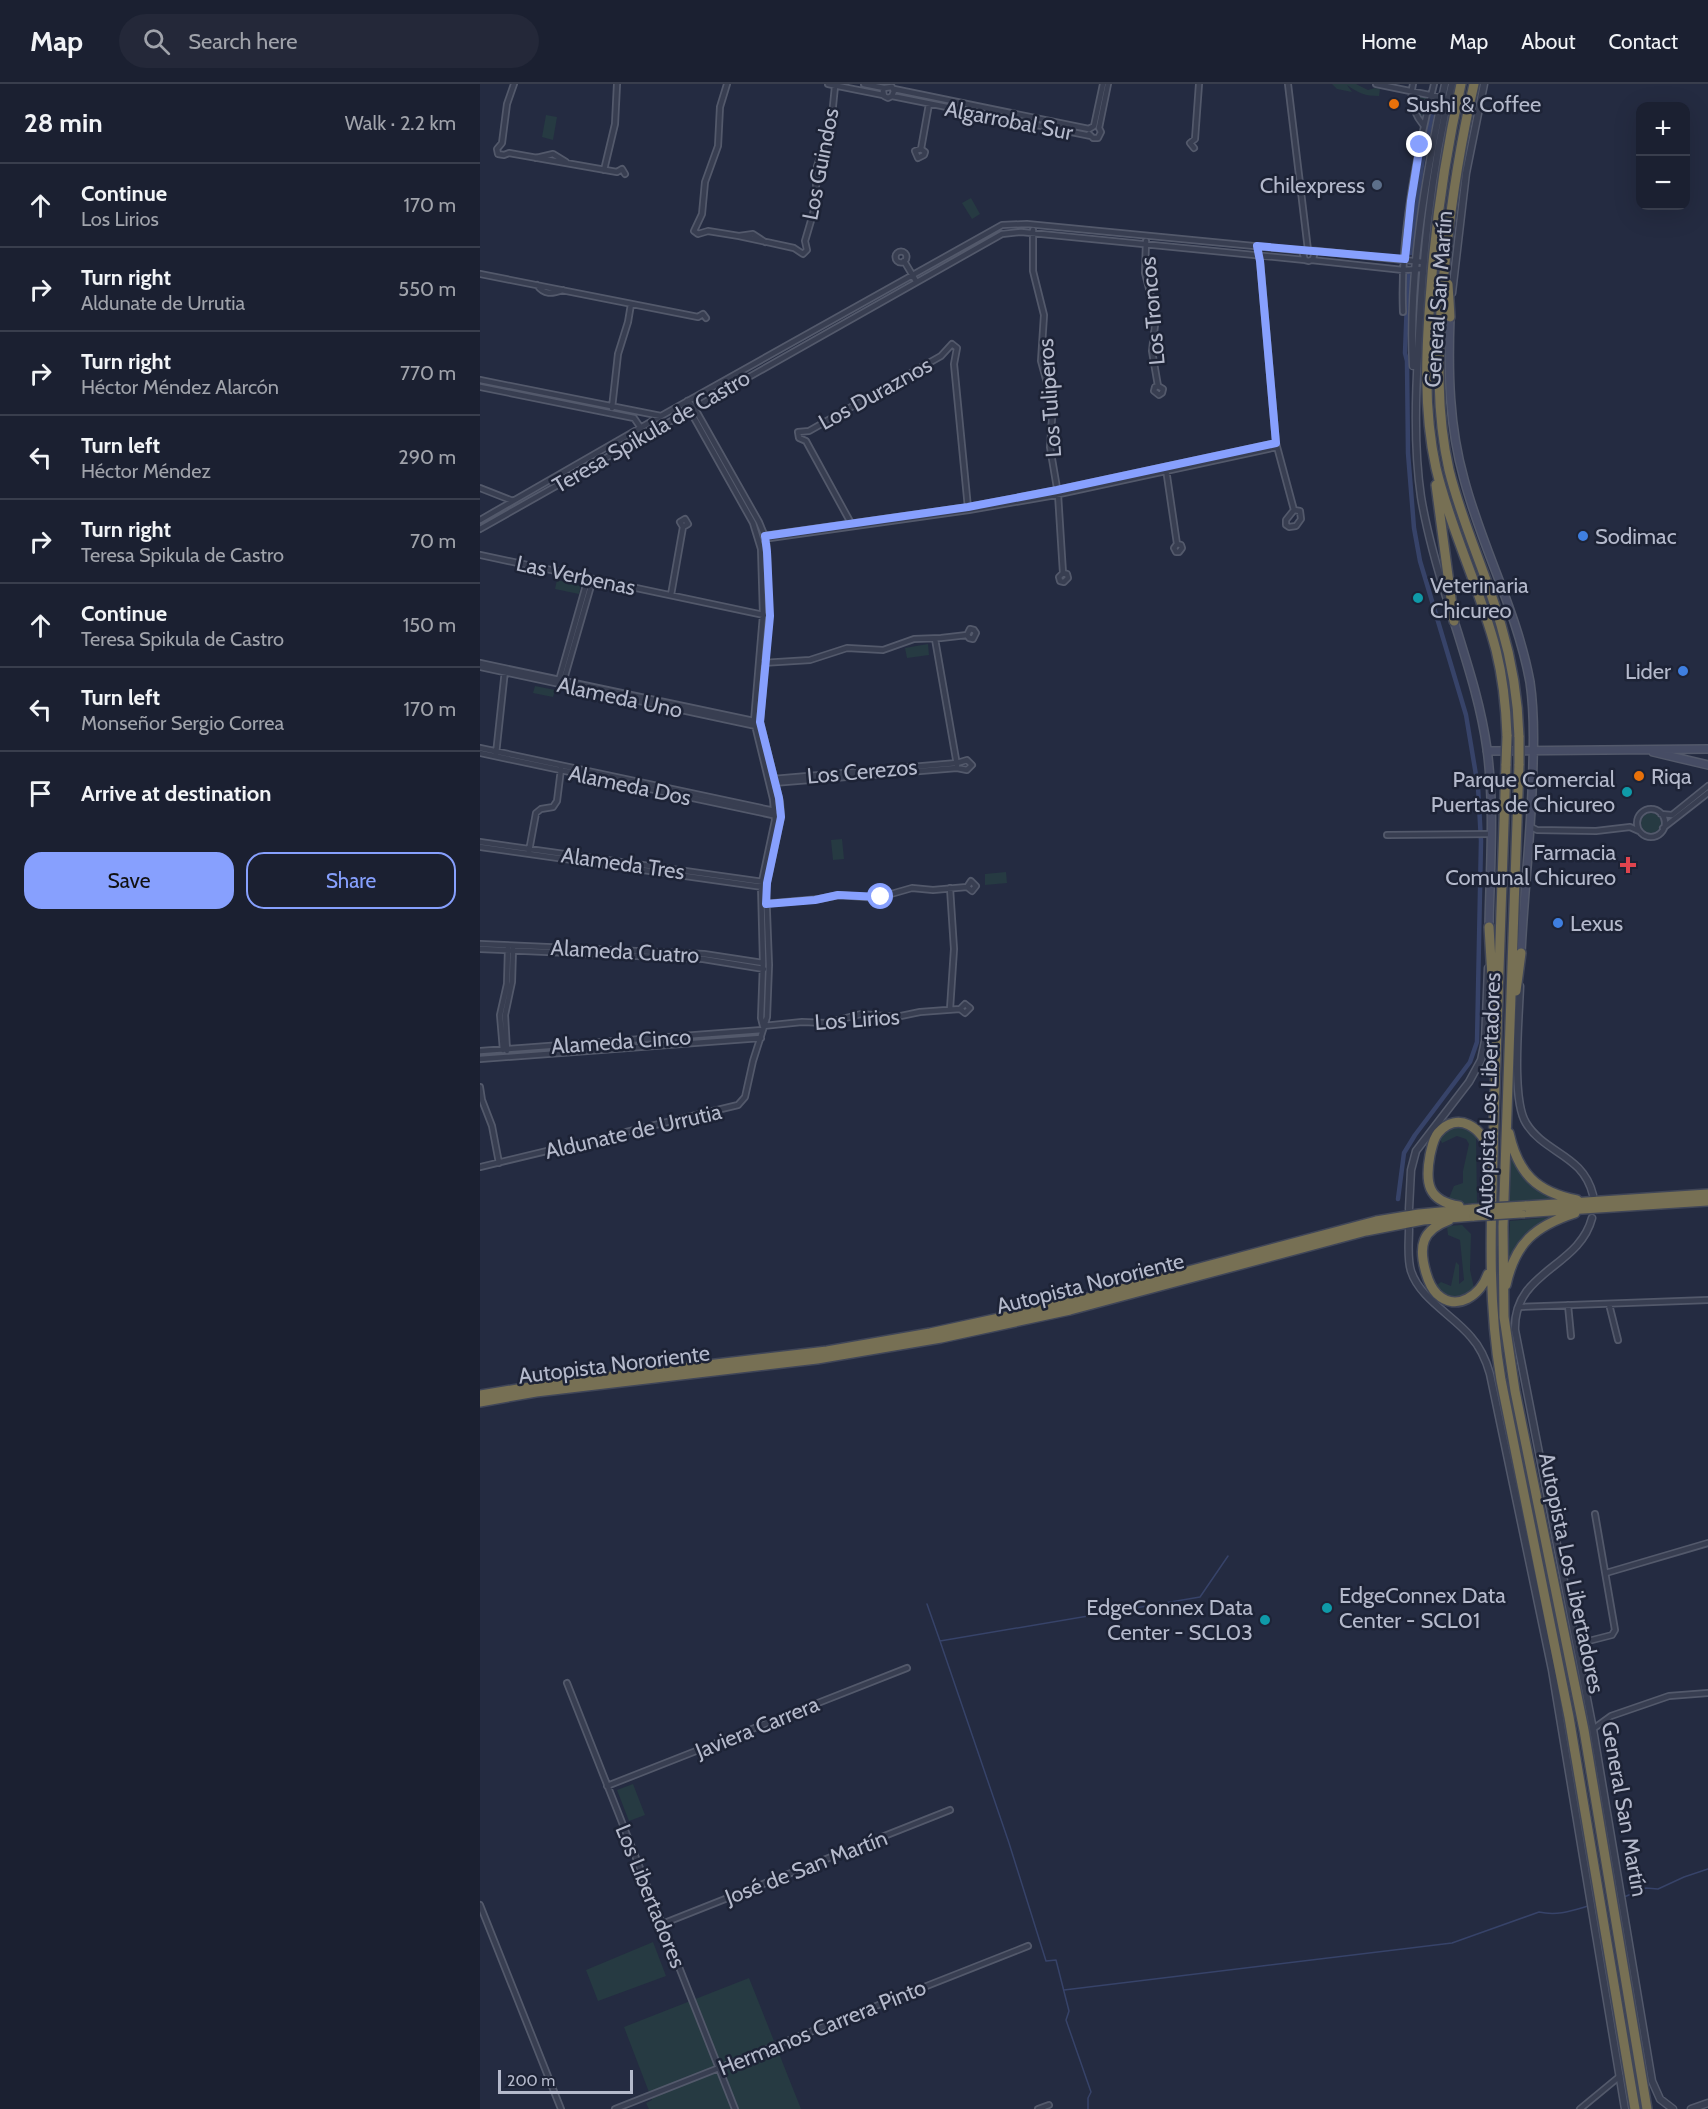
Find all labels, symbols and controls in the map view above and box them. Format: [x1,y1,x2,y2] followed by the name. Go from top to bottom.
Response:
[119,14,539,68] search box
[30,24,83,58] text: Map
[140,25,173,58] icon: search
[188,28,297,55] text: Search here
[1361,29,1417,54] text: Home
[1450,29,1488,54] text: Map
[1521,29,1575,54] text: About
[1608,29,1678,54] text: Contact
[1406,91,1541,118] place label: Sushi & Coffee
[943,95,1075,146] street label: Algarrobal Sur
[1387,97,1401,111] marker: Sushi & Coffee
[1636,102,1690,210] map controls
[1636,102,1690,156] button: +
[796,106,845,222] street label: Los Guindos
[24,107,103,139] text: 28 min
[345,111,456,135] text: Walk · 2.2 km
[1406,131,1432,157] route end
[1636,156,1690,210] button: −
[1260,172,1365,199] place label: Chilexpress
[1370,178,1384,192] marker: Chilexpress
[81,180,167,207] text: Continue
[24,189,57,222] icon: ahead
[404,193,456,217] text: 170 m
[81,207,159,231] text: Los Lirios
[1419,210,1458,388] street label: General San Martín
[1134,256,1171,366] street label: Los Troncos
[81,264,171,291] text: Turn right
[24,273,57,306] icon: right
[398,277,456,301] text: 550 m
[81,291,245,315] text: Aldunate de Urrutia
[1032,337,1067,459] street label: Los Tuliperos
[81,348,171,375] text: Turn right
[814,351,937,436] street label: Los Duraznos
[24,357,57,390] icon: right
[400,361,456,385] text: 770 m
[548,364,755,499] street label: Teresa Spikula de Castro
[81,375,279,399] text: Héctor Méndez Alarcón
[81,432,160,459] text: Turn left
[24,441,57,474] icon: left
[398,445,456,469] text: 290 m
[81,459,211,483] text: Héctor Méndez
[81,516,171,543] text: Turn right
[1595,523,1677,550] place label: Sodimac
[24,525,57,558] icon: right
[410,529,456,553] text: 70 m
[1576,529,1590,543] marker: Sodimac
[81,543,284,567] text: Teresa Spikula de Castro
[514,550,638,601] street label: Las Verbenas
[1430,572,1529,624] place label: Veterinaria Chicureo
[1411,591,1425,605] marker: Veterinaria Chicureo
[81,600,167,627] text: Continue
[24,609,57,642] icon: ahead
[403,613,456,637] text: 150 m
[81,627,284,651] text: Teresa Spikula de Castro
[1625,658,1671,685] place label: Lider
[1676,664,1690,678] marker: Lider
[555,671,685,724] street label: Alameda Uno
[81,684,160,711] text: Turn left
[24,693,57,726] icon: left
[404,697,456,721] text: 170 m
[81,711,284,735] text: Monseñor Sergio Correa
[806,753,918,790] street label: Los Cerezos
[566,759,694,812] street label: Alameda Dos
[1651,763,1692,790] place label: Riqa
[1431,766,1616,818] place label: Parque Comercial Puertas de Chicureo
[1632,769,1646,783] marker: Riqa
[24,777,57,810] icon: arrive
[81,780,271,807] text: Arrive at destination
[1620,785,1634,799] marker: Parque Comercial Puertas de Chicureo
[1445,839,1616,891] place label: Farmacia Comunal Chicureo
[560,841,686,886] street label: Alameda Tres
[24,852,234,909] button: Save
[246,852,456,909] button: Share
[1621,858,1635,872] marker: Farmacia Comunal Chicureo
[867,883,893,909] route start
[1570,910,1623,937] place label: Lexus
[1551,916,1565,930] marker: Lexus
[550,934,700,969] street label: Alameda Cuatro
[1471,972,1506,1218] street label: Autopista Los Libertadores
[813,1003,901,1036] street label: Los Lirios
[550,1023,692,1060] street label: Alameda Cinco
[542,1098,724,1165] street label: Aldunate de Urrutia
[993,1247,1187,1320] street label: Autopista Nororiente
[517,1339,711,1390] street label: Autopista Nororiente
[1533,1450,1610,1696] street label: Autopista Los Libertadores
[1339,1582,1506,1634] place label: EdgeConnex Data Center - SCL01
[1086,1594,1253,1646] place label: EdgeConnex Data Center - SCL03
[1320,1601,1334,1615] marker: EdgeConnex Data Center - SCL01
[1258,1613,1272,1627] marker: EdgeConnex Data Center - SCL03
[690,1690,823,1765] street label: Javiera Carrera
[1596,1719,1653,1899] street label: General San Martín
[609,1820,692,1972] street label: Los Libertadores
[720,1824,891,1911] street label: José de San Martín
[714,1973,930,2082] street label: Hermanos Carrera Pinto
[498,2067,633,2094] scale bar
[507,2071,555,2090] text: 200 m

